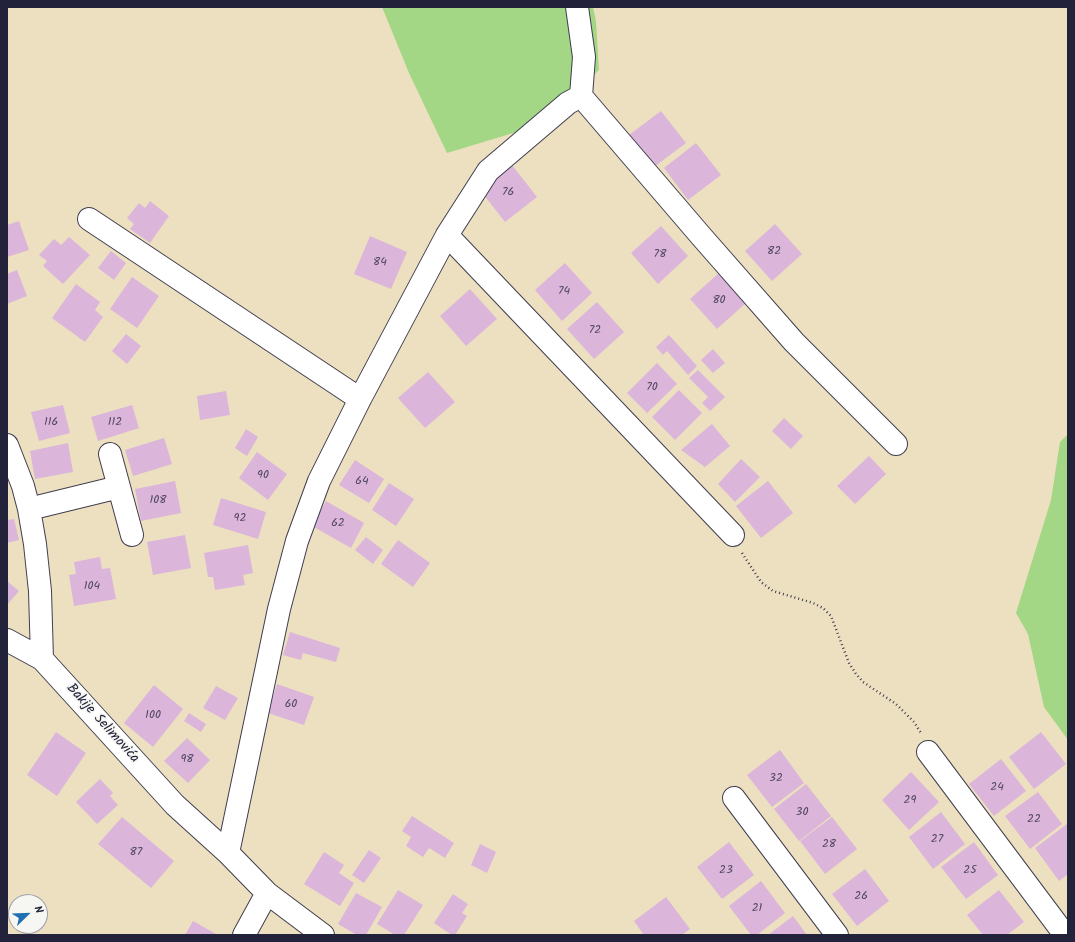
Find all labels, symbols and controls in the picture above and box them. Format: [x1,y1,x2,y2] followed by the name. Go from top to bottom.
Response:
[502,186,514,200] house number: 76
[767,245,781,259] house number: 82
[654,248,666,262] house number: 78
[373,256,387,270] house number: 84
[558,285,570,299] house number: 74
[712,294,726,308] house number: 80
[589,324,601,338] house number: 72
[646,381,658,395] house number: 70
[44,416,58,430] house number: 116
[108,416,122,430] house number: 112
[257,469,269,483] house number: 90
[355,475,369,489] house number: 64
[150,494,166,508] house number: 108
[234,512,246,526] house number: 92
[331,517,345,531] house number: 62
[84,580,100,594] house number: 104
[62,681,142,767] street label: Bakije Selimovića
[285,698,297,712] house number: 60
[145,709,161,723] house number: 100
[180,753,194,767] house number: 98
[769,772,783,786] house number: 32
[990,781,1004,795] house number: 24
[904,794,916,808] house number: 29
[796,806,808,820] house number: 30
[1027,813,1041,827] house number: 22
[931,833,943,847] house number: 27
[822,838,836,852] house number: 28
[130,846,142,860] house number: 87
[719,864,733,878] house number: 23
[963,864,977,878] house number: 25
[854,890,868,904] house number: 26
[8,894,48,934] north arrow
[752,902,762,916] house number: 21
[28,903,48,916] text: N

